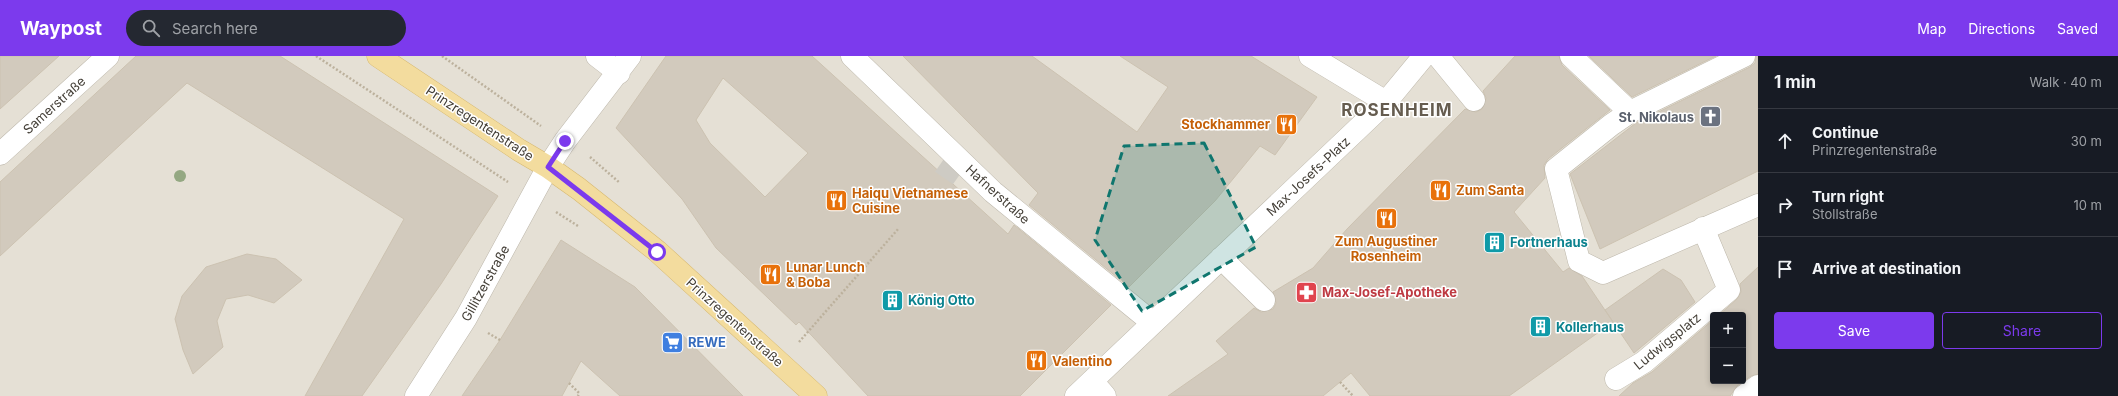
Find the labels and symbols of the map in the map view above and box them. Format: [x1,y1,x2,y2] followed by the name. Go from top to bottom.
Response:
[20,73,88,137] street label: Samerstraße
[423,82,537,164] street label: Prinzregentenstraße
[1341,100,1453,120] district label: ROSENHEIM
[1697,104,1723,130] church icon: St. Nikolaus
[1619,109,1694,125] place label: St. Nikolaus
[1273,111,1299,137] restaurant icon: Stockhammer
[1181,116,1271,132] place label: Stockhammer
[556,132,574,150] route end
[1263,133,1353,219] street label: Max-Josefs-Platz
[963,161,1033,227] street label: Hafnerstraße
[1427,177,1453,203] restaurant icon: Zum Santa
[1456,182,1524,198] place label: Zum Santa
[852,185,968,216] place label: Haiqu Vietnamese Cuisine
[824,187,850,213] restaurant icon: Haiqu Vietnamese Cuisine
[1373,206,1399,232] restaurant icon: Zum Augustiner Rosenheim
[1481,229,1507,255] building icon: Fortnerhaus
[1335,233,1438,264] place label: Zum Augustiner Rosenheim
[1510,234,1588,250] place label: Fortnerhaus
[457,242,513,324] street label: Gillitzerstraße
[648,243,666,261] route start
[786,259,865,290] place label: Lunar Lunch & Boba
[757,261,783,287] restaurant icon: Lunar Lunch & Boba
[683,274,787,370] street label: Prinzregentenstraße
[1293,279,1319,305] pharmacy icon: Max-Josef-Apotheke
[1322,284,1457,300] place label: Max-Josef-Apotheke
[880,287,906,313] building icon: König Otto
[908,292,975,308] place label: König Otto
[1630,309,1704,373] street label: Ludwigsplatz
[1527,314,1553,340] building icon: Kollerhaus
[1556,319,1624,335] place label: Kollerhaus
[660,329,686,355] supermarket icon: REWE
[688,334,726,350] place label: REWE
[1023,348,1049,374] restaurant icon: Valentino
[1052,353,1112,369] place label: Valentino

